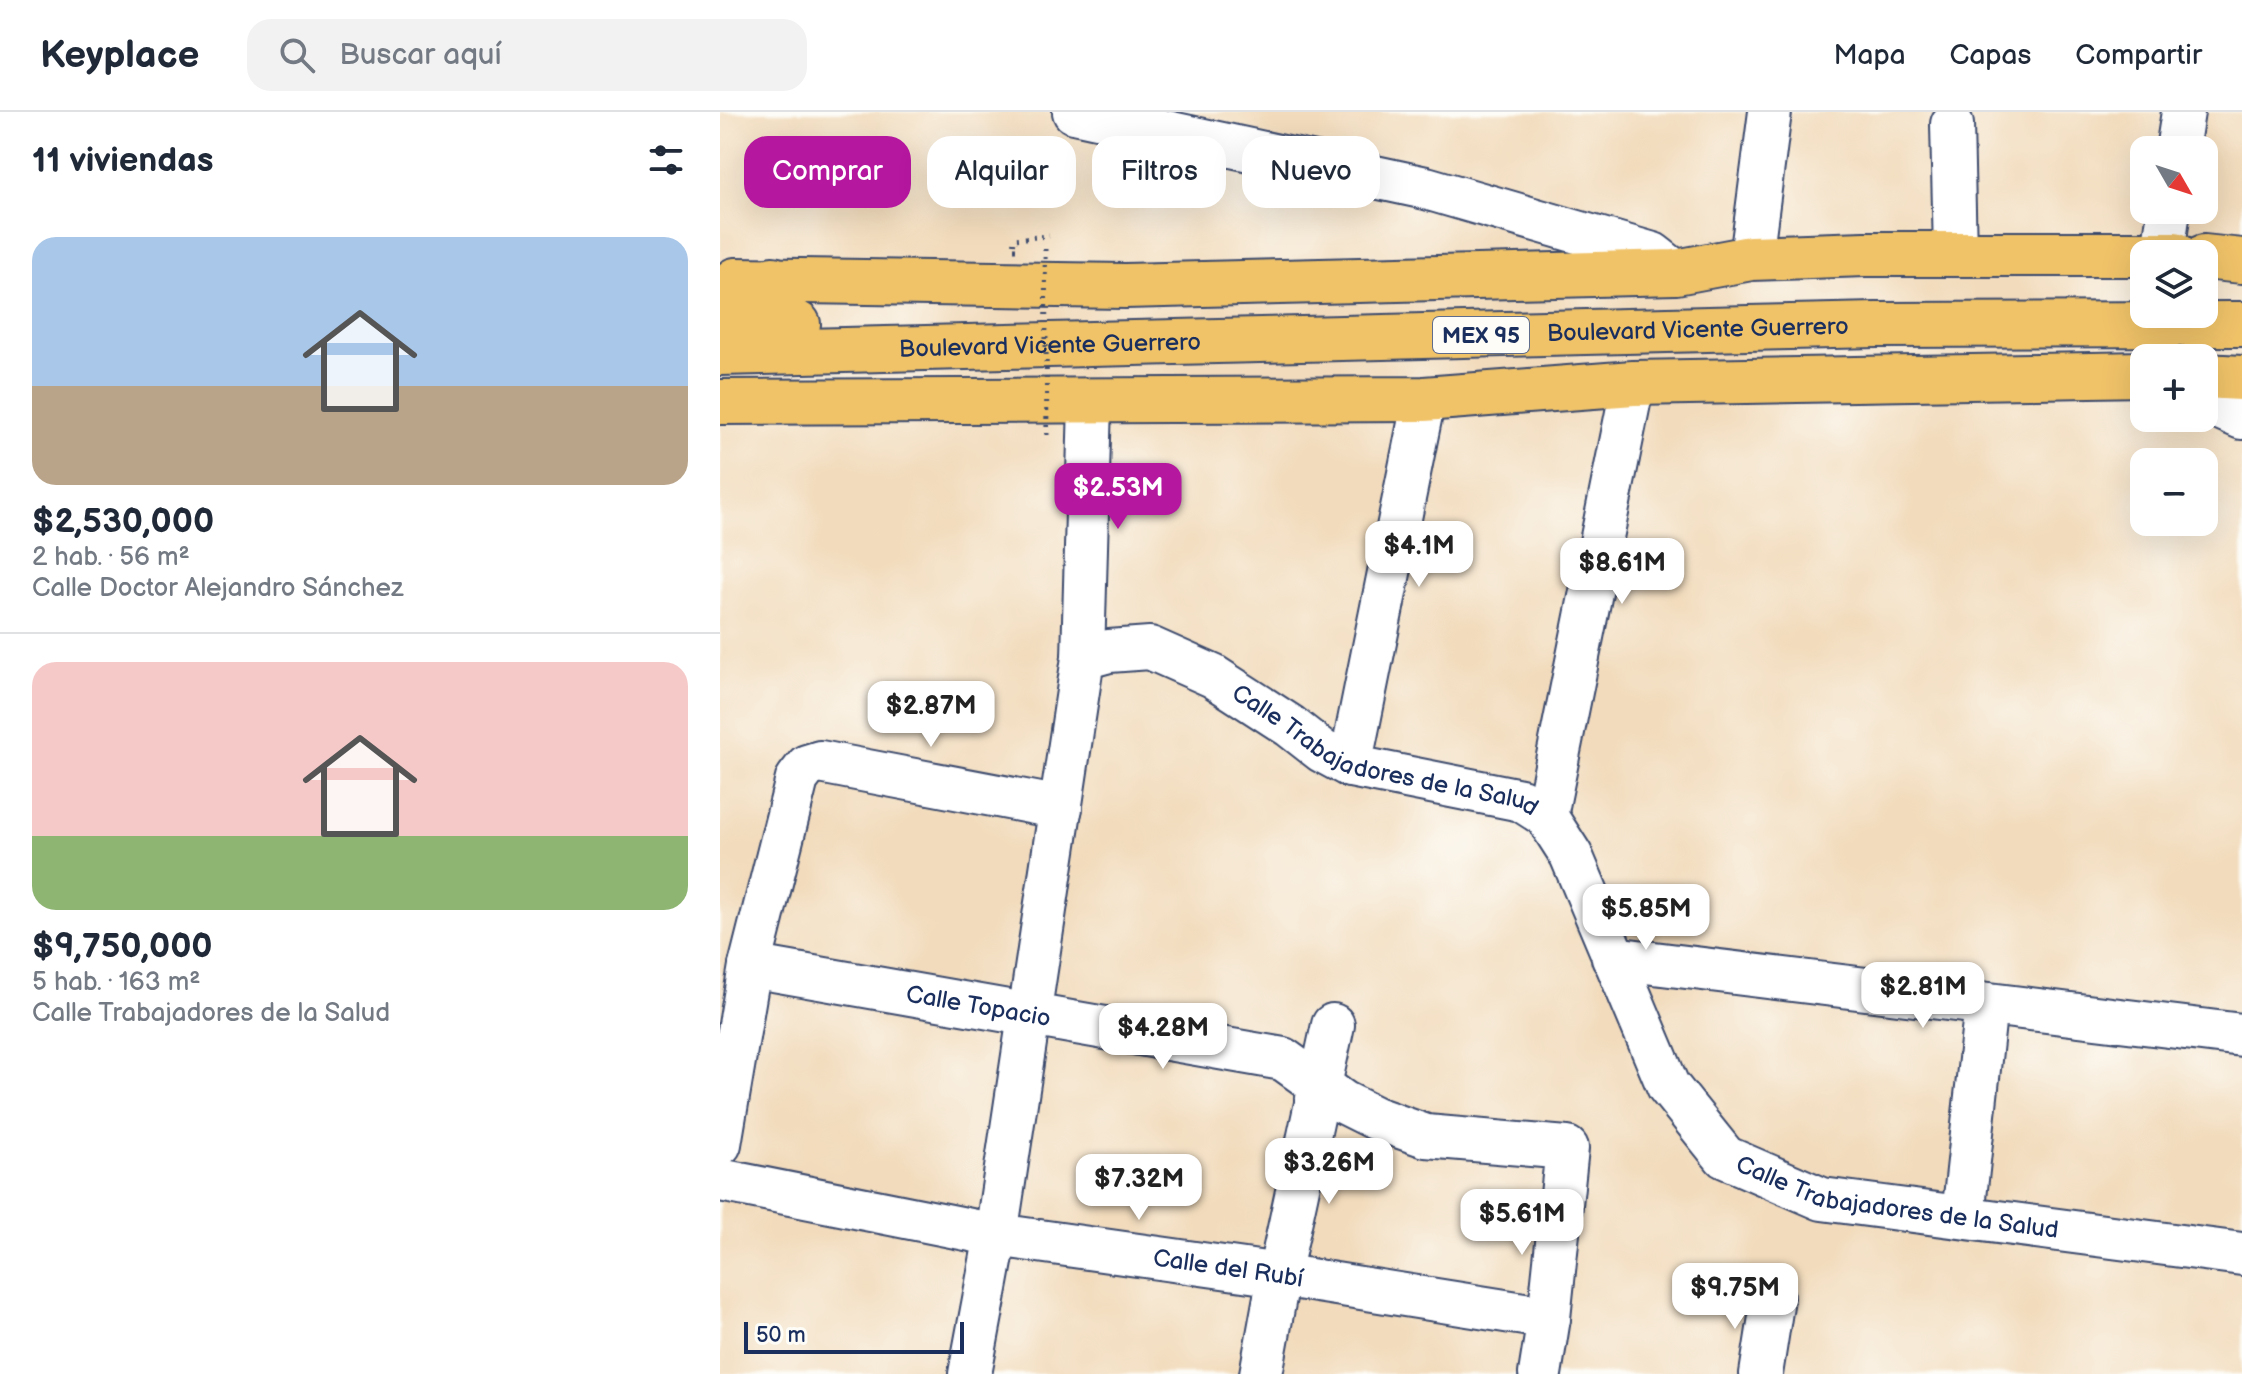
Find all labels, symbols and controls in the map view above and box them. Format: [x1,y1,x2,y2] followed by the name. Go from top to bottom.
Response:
[247,19,807,91] search box
[40,33,199,78] text: Keyplace
[275,33,319,77] icon: search
[339,37,502,73] text: Buscar aquí
[1833,39,1906,72] text: Mapa
[1950,39,2031,72] text: Capas
[2075,39,2202,72] text: Compartir
[744,136,911,208] chip: Comprar
[927,136,1076,208] chip: Alquilar
[1092,136,1226,208] chip: Filtros
[1242,136,1380,208] chip: Nuevo
[2130,136,2218,224] north arrow
[2130,136,2218,536] map controls
[644,138,688,182] icon: filters
[32,140,213,181] text: 11 viviendas
[2130,240,2218,328] button: layers
[288,289,432,433] icon: home
[1546,312,1849,348] street label: Boulevard Vicente Guerrero
[1433,317,1529,353] road number: MEX 95
[899,327,1201,364] street label: Boulevard Vicente Guerrero
[2130,344,2218,432] button: +
[2130,448,2218,536] button: −
[1053,463,1183,531] pin: $2.53M
[1072,473,1164,504] text: $2.53M
[32,501,214,542] text: $2,530,000
[1363,521,1475,589] pin: $4.1M
[1383,531,1455,562] text: $4.1M
[1557,538,1687,606] pin: $8.61M
[32,542,190,573] text: 2 hab. · 56 m²
[1578,548,1666,579] text: $8.61M
[32,573,403,604] text: Calle Doctor Alejandro Sánchez
[1226,678,1544,822] street label: Calle Trabajadores de la Salud
[866,681,996,749] pin: $2.87M
[886,691,976,722] text: $2.87M
[288,714,432,858] icon: home
[1581,884,1711,952] pin: $5.85M
[1601,894,1691,925] text: $5.85M
[32,926,213,967] text: $9,750,000
[1858,962,1988,1030] pin: $2.81M
[32,967,200,998] text: 5 hab. · 163 m²
[1879,972,1967,1003] text: $2.81M
[904,980,1053,1033] street label: Calle Topacio
[32,998,390,1029] text: Calle Trabajadores de la Salud
[1098,1003,1228,1071] pin: $4.28M
[1117,1013,1209,1044] text: $4.28M
[1264,1138,1394,1206] pin: $3.26M
[1283,1148,1375,1179] text: $3.26M
[1731,1150,2060,1245] street label: Calle Trabajadores de la Salud
[1074,1154,1204,1222] pin: $7.32M
[1094,1164,1184,1195] text: $7.32M
[1457,1189,1587,1257] pin: $5.61M
[1479,1199,1565,1230] text: $5.61M
[1151,1243,1306,1294] street label: Calle del Rubí
[1670,1263,1800,1331] pin: $9.75M
[1690,1273,1780,1304] text: $9.75M
[744,1318,964,1354] scale bar
[756,1322,806,1349] text: 50 m

